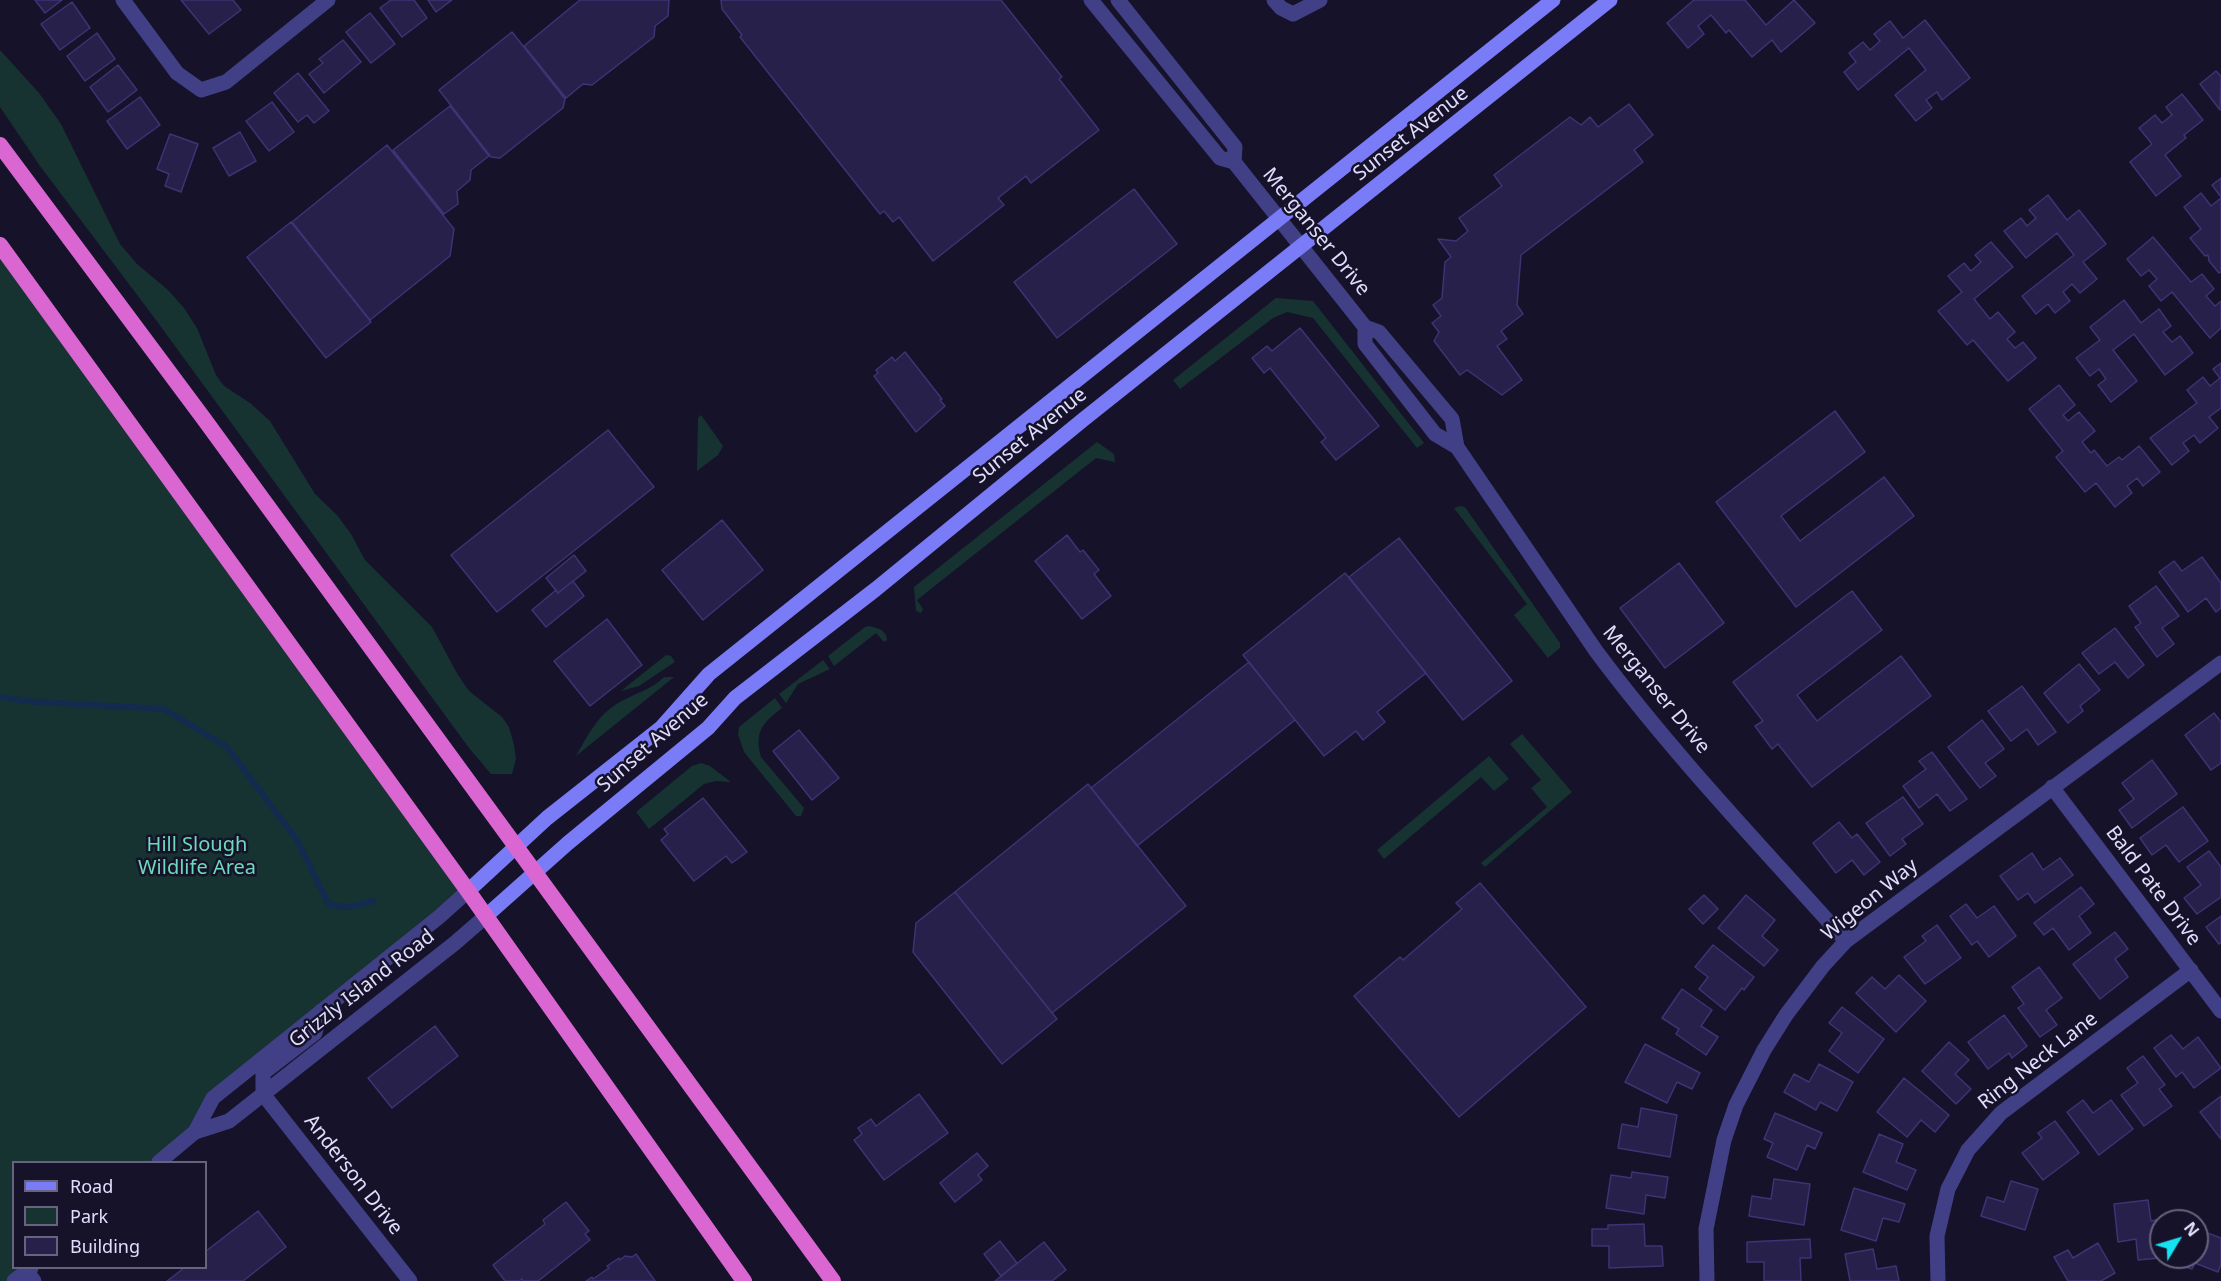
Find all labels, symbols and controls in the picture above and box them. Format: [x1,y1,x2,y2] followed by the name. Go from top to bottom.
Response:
[1349,82,1473,186] street label: Sunset Avenue
[1257,163,1375,301] street label: Merganser Drive
[968,383,1092,489] street label: Sunset Avenue
[1597,621,1715,759] street label: Merganser Drive
[593,688,713,798] street label: Sunset Avenue
[2100,822,2206,950] street label: Bald Pate Drive
[138,833,256,880] park label: Hill Slough Wildlife Area
[1817,854,1923,946] street label: Wigeon Way
[284,925,440,1053] street label: Grizzly Island Road
[1974,1007,2102,1115] street label: Ring Neck Lane
[299,1110,407,1240] street label: Anderson Drive
[12,1161,207,1269] legend
[70,1174,113,1198] text: Road
[70,1204,108,1228] text: Park
[2149,1209,2209,1269] north arrow
[2179,1217,2204,1241] text: N
[70,1234,140,1258] text: Building

